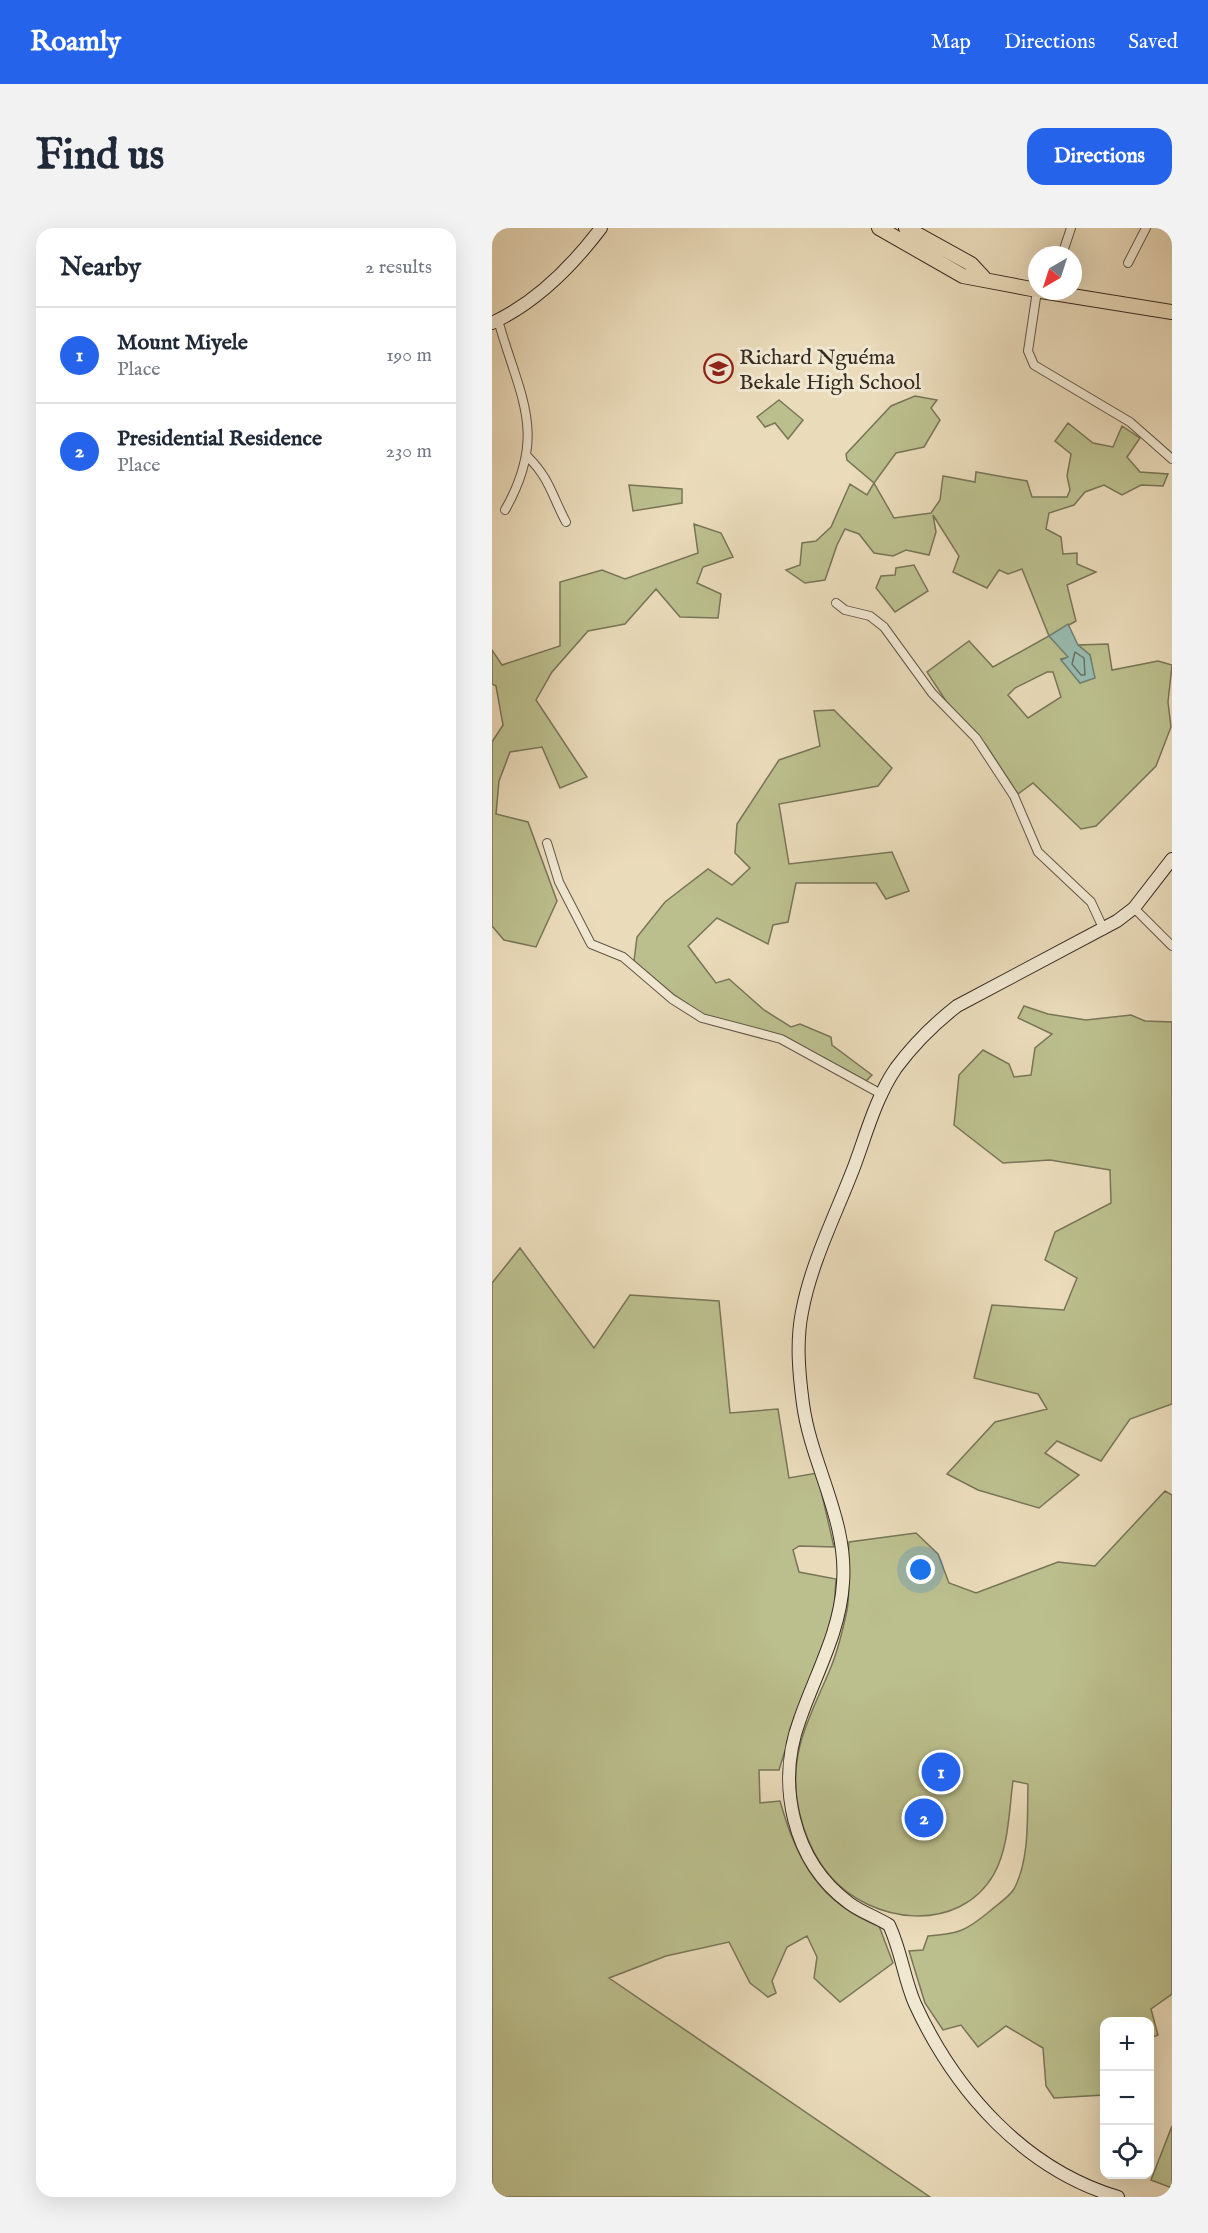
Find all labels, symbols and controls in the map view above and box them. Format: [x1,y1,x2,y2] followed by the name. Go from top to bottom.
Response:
[30,25,121,60] text: Roamly
[931,29,971,56] text: Map
[1004,29,1095,56] text: Directions
[1128,29,1178,56] text: Saved
[1027,128,1172,185] button: Directions
[36,130,164,183] text: Find us
[1028,246,1082,300] north arrow
[60,251,141,284] text: Nearby
[365,255,432,280] text: 2 results
[117,329,248,357] text: Mount Miyele
[76,343,83,368] text: 1
[386,343,432,368] text: 190 m
[739,344,921,397] place label: Richard Nguéma Bekale High School
[702,353,734,385] school or university icon: Richard Nguéma Bekale High School
[117,357,160,382] text: Place
[117,425,322,453] text: Presidential Residence
[75,439,84,464] text: 2
[386,439,432,464] text: 230 m
[117,453,160,478] text: Place
[906,1555,935,1584] your location
[922,1750,960,1794] pin: 1
[904,1796,944,1840] pin: 2
[1100,2017,1154,2179] map controls
[1100,2017,1154,2071] button: +
[1100,2071,1154,2125] button: −
[1100,2125,1154,2179] button: locate

